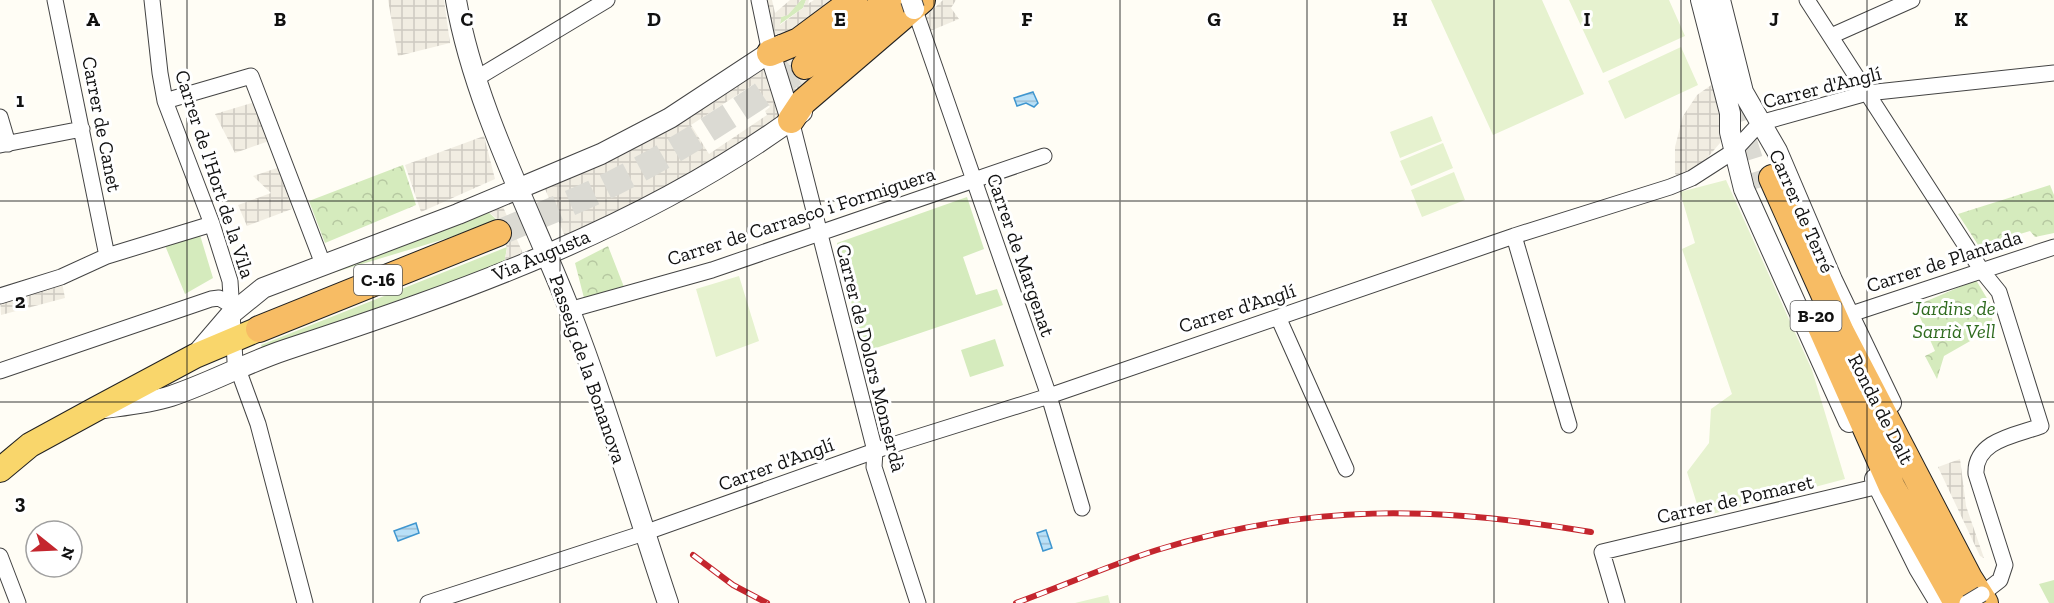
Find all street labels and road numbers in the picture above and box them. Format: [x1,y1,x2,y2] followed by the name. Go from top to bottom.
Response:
[77,54,127,194] street label: Carrer de Canet
[1760,61,1884,113] street label: Carrer d'Anglí
[170,67,260,281] street label: Carrer de l'Hort de la Vila
[1764,146,1840,276] street label: Carrer de Terré
[664,161,938,271] street label: Carrer de Carrasco i Formiguera
[982,170,1060,340] street label: Carrer de Margenat
[488,224,594,287] street label: Via Augusta
[1863,224,2025,297] street label: Carrer de Plantada
[831,242,911,475] street label: Carrer de Dolors Monserdà
[354,265,402,295] road number: C-16
[544,271,632,467] street label: Passeig de la Bonanova
[1176,278,1299,338] street label: Carrer d'Anglí
[1790,301,1842,331] road number: B-20
[1843,350,1919,469] street label: Ronda de Dalt
[715,432,837,496] street label: Carrer d'Anglí
[1654,469,1816,529] street label: Carrer de Pomaret

